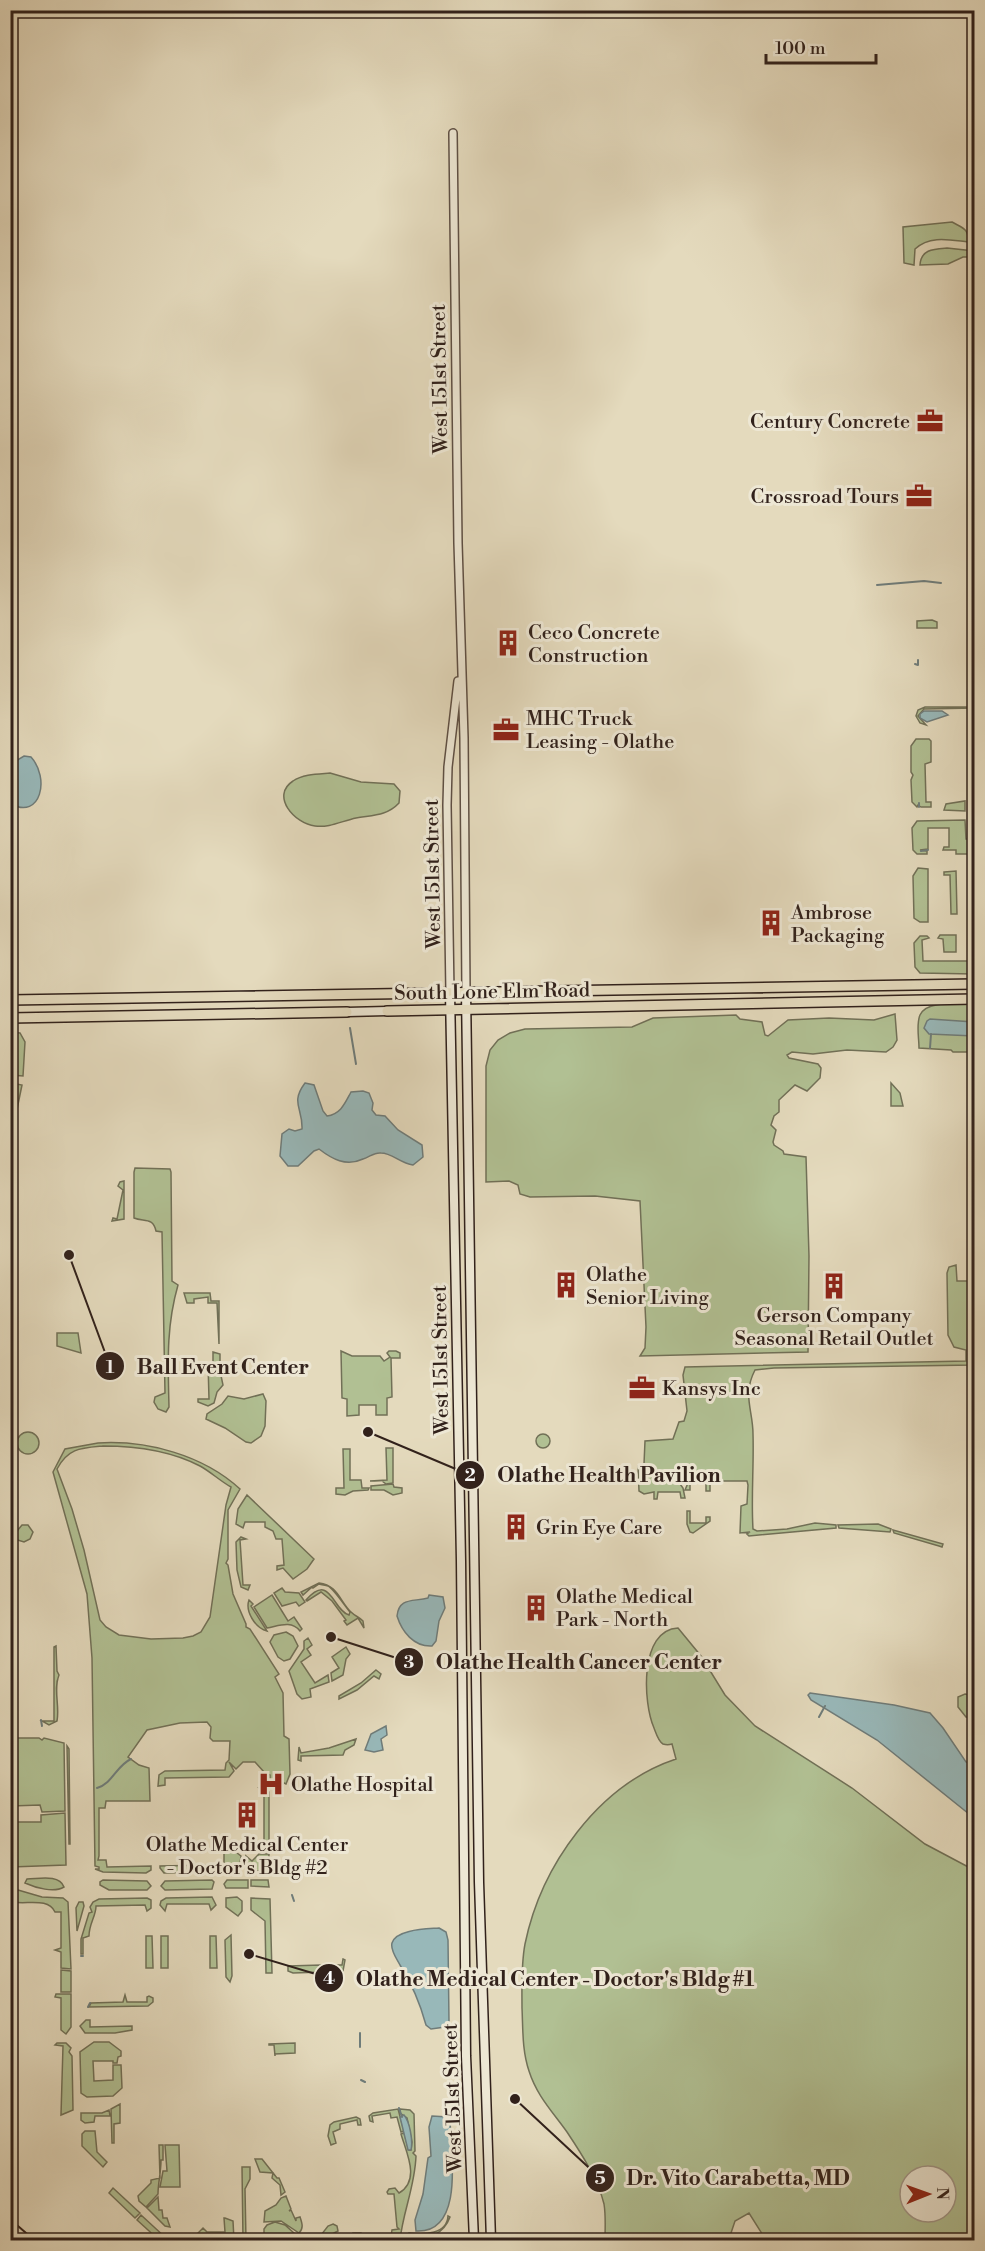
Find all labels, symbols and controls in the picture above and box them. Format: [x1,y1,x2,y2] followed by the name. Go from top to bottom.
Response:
[766,27,876,65] scale bar
[775,37,826,60] text: 100 m
[427,304,454,455] street label: West 151st Street
[915,406,945,436] office icon: Century Concrete
[750,410,910,435] place label: Century Concrete
[904,481,934,511] office icon: Crossroad Tours
[751,485,899,510] place label: Crossroad Tours
[528,621,660,669] place label: Ceco Concrete Construction
[493,628,523,658] building icon: Ceco Concrete Construction
[526,707,674,755] place label: MHC Truck Leasing - Olathe
[491,715,521,745] office icon: MHC Truck Leasing - Olathe
[420,799,447,950] street label: West 151st Street
[790,901,885,949] place label: Ambrose Packaging
[756,908,786,938] building icon: Ambrose Packaging
[394,978,591,1007] street label: South Lone Elm Road
[586,1263,709,1311] place label: Olathe Senior Living
[551,1270,581,1300] building icon: Olathe Senior Living
[819,1271,849,1301] building icon: Gerson Company Seasonal Retail Outlet
[428,1285,455,1436] street label: West 151st Street
[734,1304,934,1352] place label: Gerson Company Seasonal Retail Outlet
[95,1347,321,1386] callout: Ball Event Center
[137,1355,309,1381] text: Ball Event Center
[106,1356,115,1379] text: 1
[627,1373,657,1403] office icon: Kansys Inc
[662,1377,761,1402] place label: Kansys Inc
[455,1455,733,1494] callout: Olathe Health Pavilion
[497,1463,721,1489] text: Olathe Health Pavilion
[464,1464,476,1487] text: 2
[501,1512,531,1542] building icon: Grin Eye Care
[536,1516,662,1541] place label: Grin Eye Care
[556,1585,693,1633] place label: Olathe Medical Park - North
[521,1593,551,1623] building icon: Olathe Medical Park - North
[394,1642,734,1681] callout: Olathe Health Cancer Center
[436,1650,722,1676] text: Olathe Health Cancer Center
[404,1651,415,1674] text: 3
[256,1769,286,1799] hospital icon: Olathe Hospital
[291,1773,434,1798] place label: Olathe Hospital
[232,1800,262,1830] building icon: Olathe Medical Center - Doctor's Bldg #2
[146,1833,349,1881] place label: Olathe Medical Center - Doctor's Bldg #2
[314,1959,767,1998] callout: Olathe Medical Center - Doctor's Bldg #1
[323,1967,335,1990] text: 4
[356,1967,754,1993] text: Olathe Medical Center - Doctor's Bldg #1
[438,2023,469,2174] street label: West 151st Street
[585,2158,862,2197] callout: Dr. Vito Carabetta, MD
[898,2164,958,2224] north arrow
[626,2166,850,2192] text: Dr. Vito Carabetta, MD
[594,2167,606,2190] text: 5
[932,2187,952,2201] text: N

